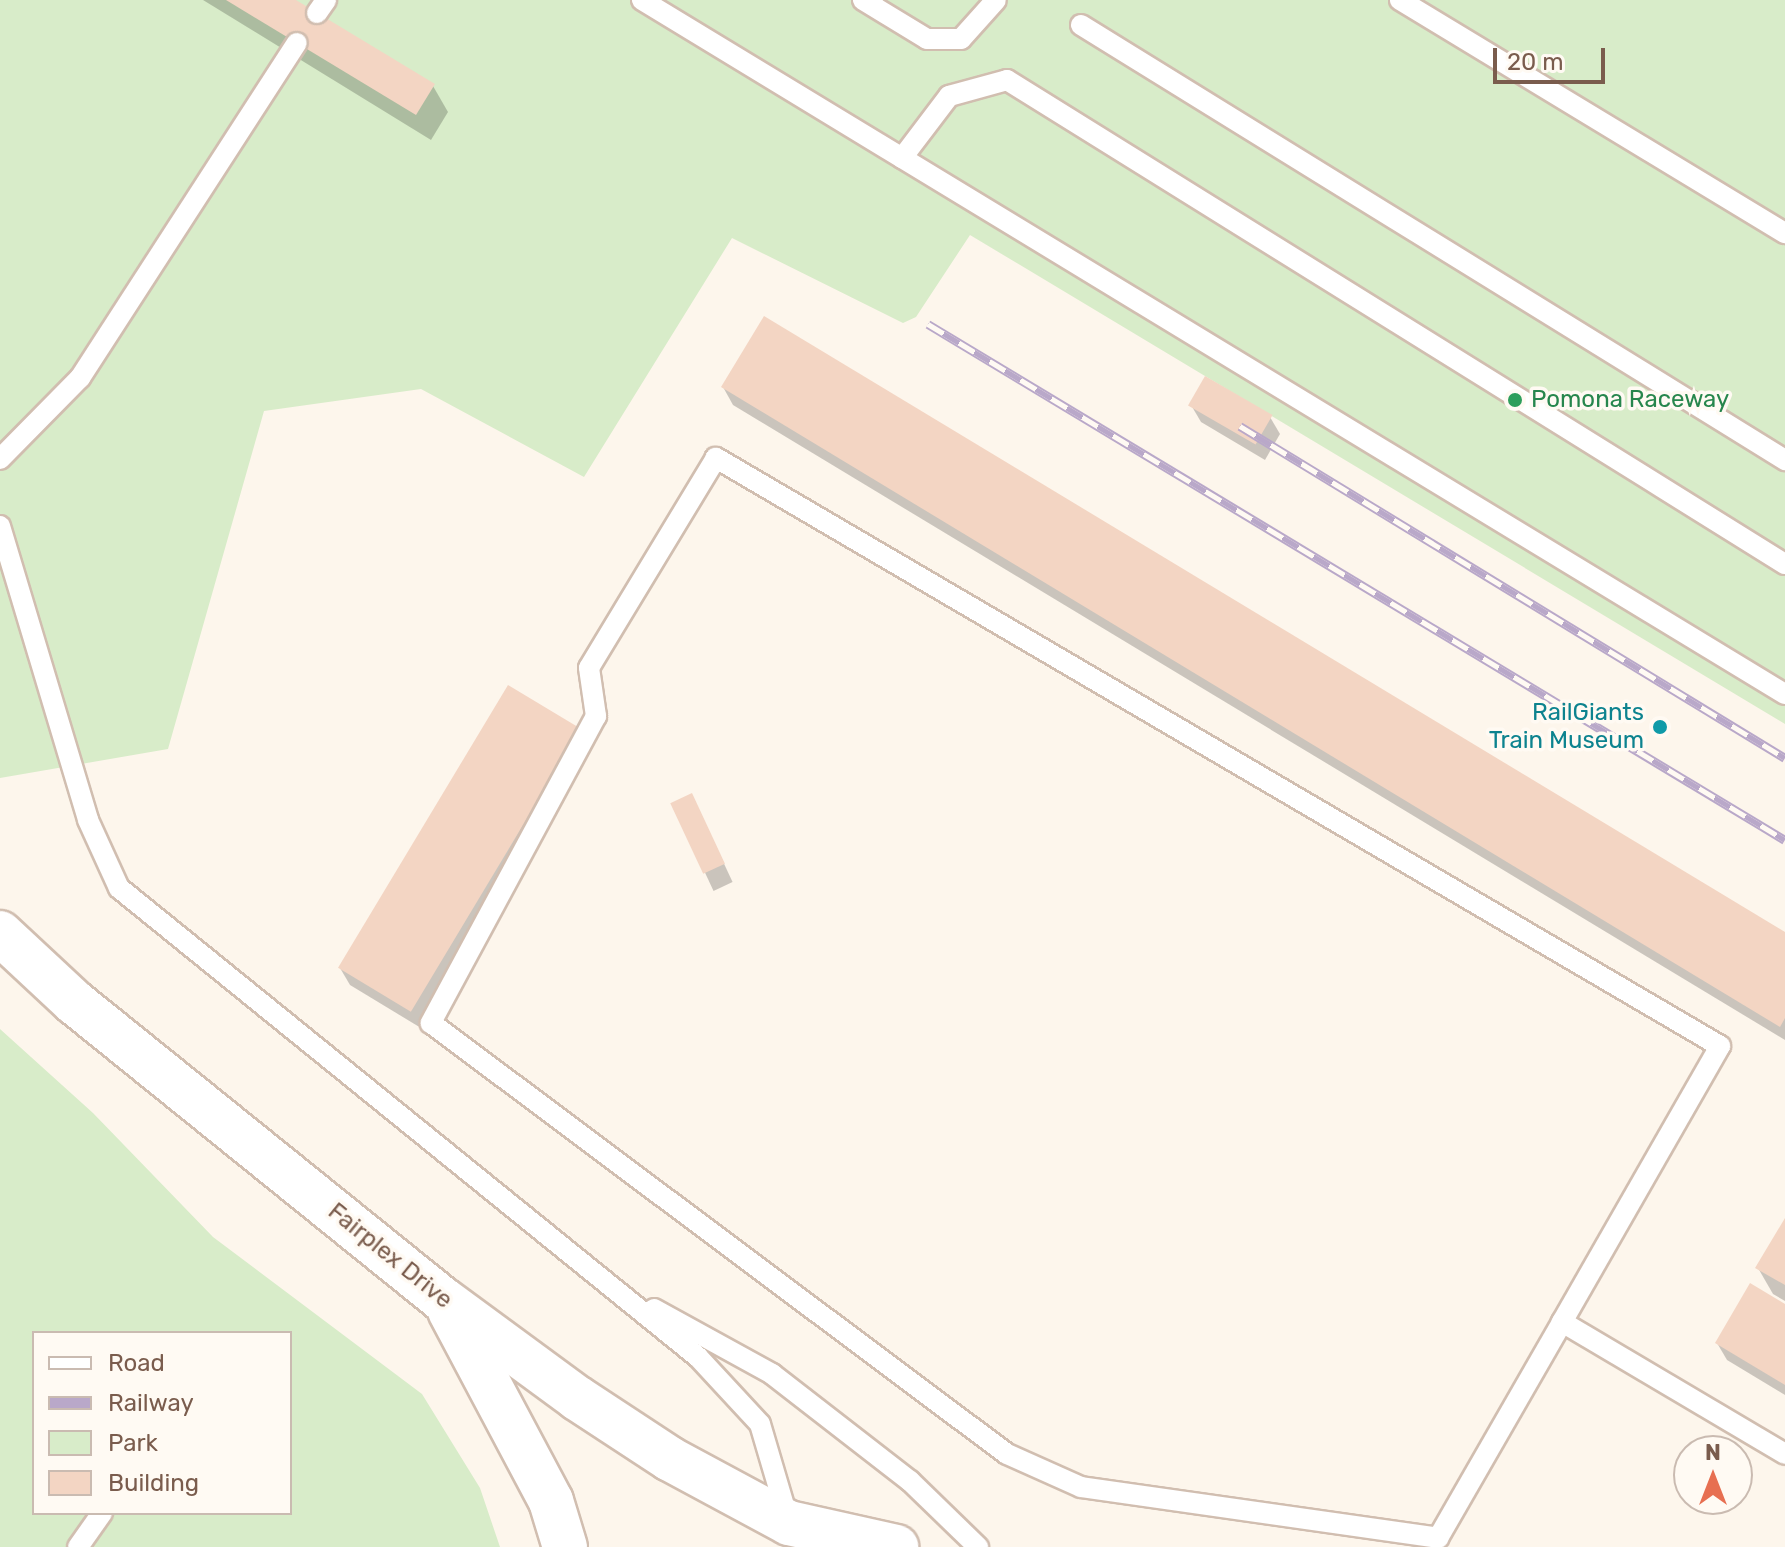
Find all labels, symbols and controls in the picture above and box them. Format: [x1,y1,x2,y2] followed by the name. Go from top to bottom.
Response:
[1497,32,1609,82] scale bar
[1507,48,1564,76] text: 20 m
[1531,386,1729,414] place label: Pomona Raceway
[1506,391,1524,409] marker: Pomona Raceway
[1489,699,1644,755] place label: RailGiants Train Museum
[1651,718,1669,736] marker: RailGiants Train Museum
[322,1197,458,1315] street label: Fairplex Drive
[32,1331,292,1515] legend
[108,1349,165,1377] text: Road
[108,1389,194,1417] text: Railway
[108,1429,158,1457] text: Park
[1673,1435,1753,1515] north arrow
[1705,1439,1721,1466] text: N
[108,1469,199,1497] text: Building

